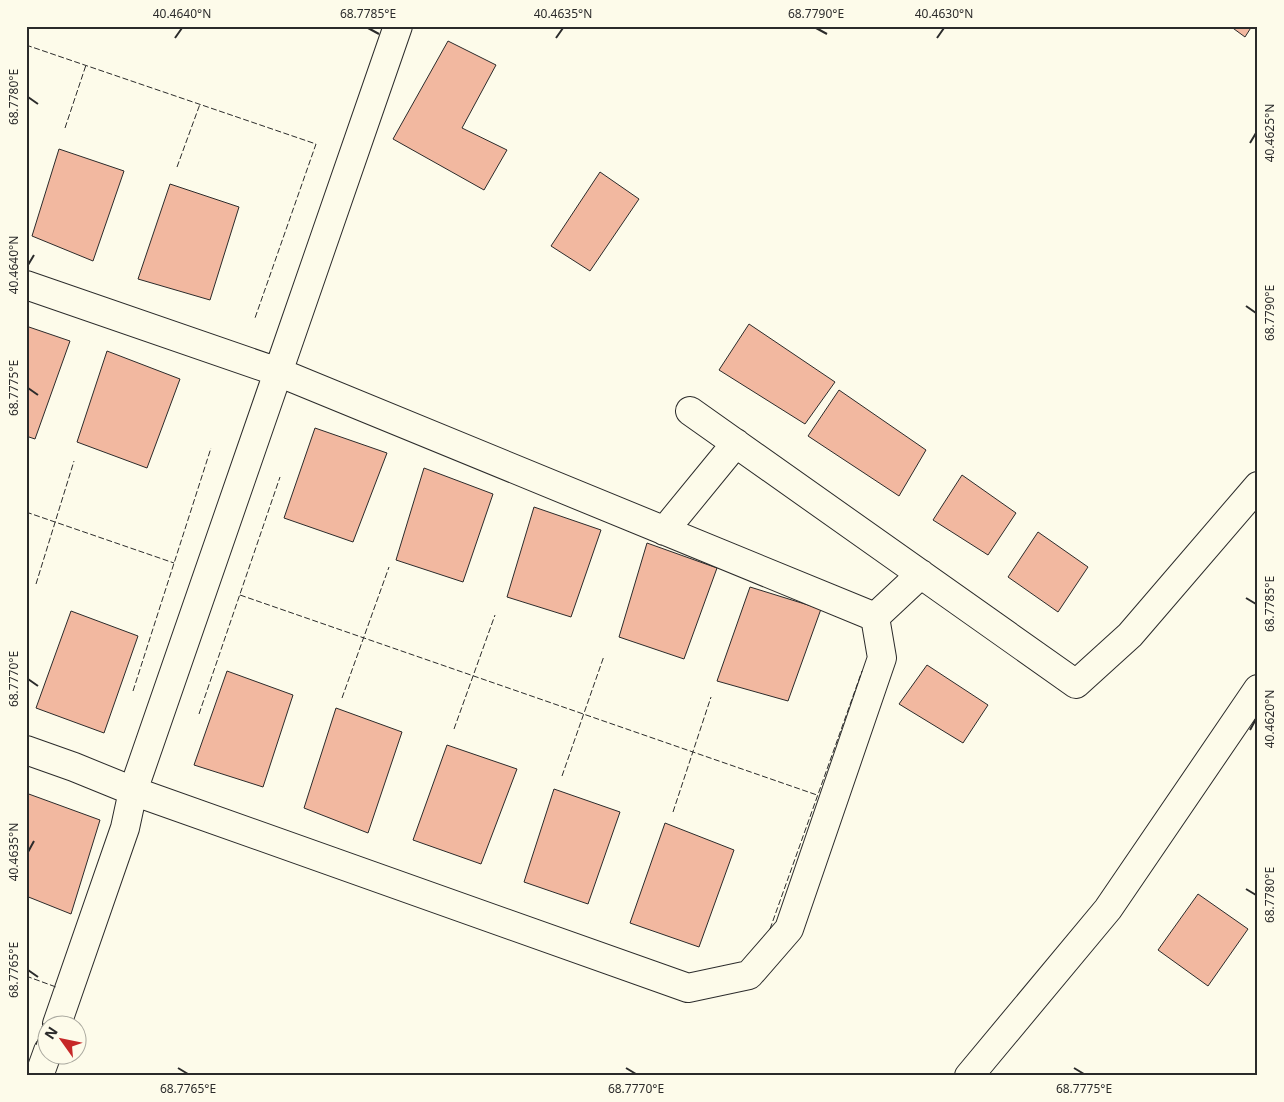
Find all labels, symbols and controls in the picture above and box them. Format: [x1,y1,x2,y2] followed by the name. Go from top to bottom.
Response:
[153,5,211,22] text: 40.4640°N
[340,5,396,22] text: 68.7785°E
[534,5,592,22] text: 40.4635°N
[788,5,844,22] text: 68.7790°E
[915,5,973,22] text: 40.4630°N
[5,69,22,125] text: 68.7780°E
[1261,104,1278,162] text: 40.4625°N
[5,236,22,294] text: 40.4640°N
[1261,285,1278,341] text: 68.7790°E
[5,360,22,416] text: 68.7775°E
[1261,576,1278,632] text: 68.7785°E
[5,651,22,707] text: 68.7770°E
[1261,690,1278,748] text: 40.4620°N
[5,823,22,881] text: 40.4635°N
[1261,867,1278,923] text: 68.7780°E
[5,942,22,998] text: 68.7765°E
[38,1014,88,1064] north arrow
[40,1023,62,1043] text: N
[160,1080,216,1097] text: 68.7765°E
[608,1080,664,1097] text: 68.7770°E
[1056,1080,1112,1097] text: 68.7775°E

